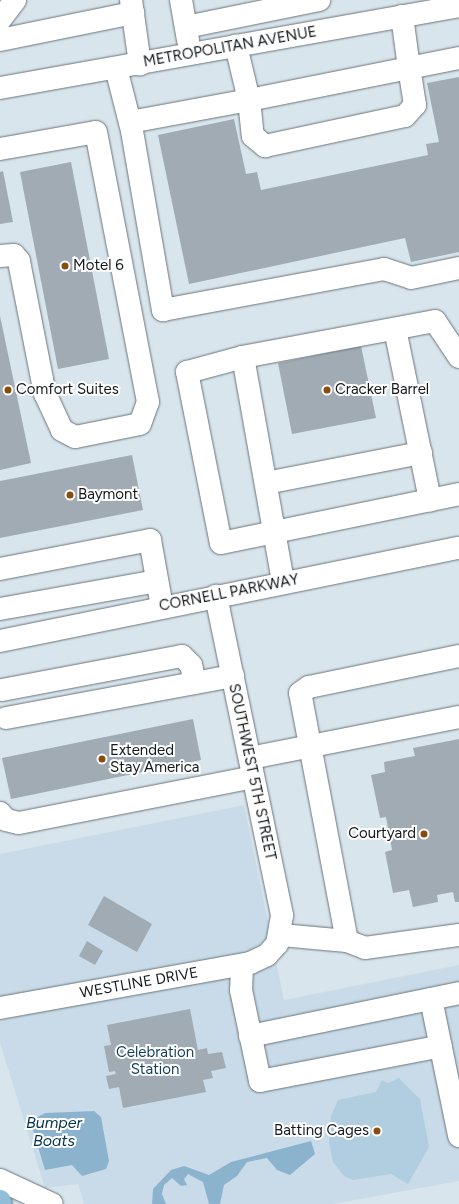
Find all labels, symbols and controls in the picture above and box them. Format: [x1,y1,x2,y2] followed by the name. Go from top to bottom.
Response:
[142,23,318,71] street label: METROPOLITAN AVENUE
[73,257,124,275] place label: Motel 6
[60,261,70,271] marker: Motel 6
[16,381,119,399] place label: Comfort Suites
[335,381,429,399] place label: Cracker Barrel
[3,385,13,395] marker: Comfort Suites
[322,385,332,395] marker: Cracker Barrel
[78,486,138,504] place label: Baymont
[65,490,75,500] marker: Baymont
[158,571,300,615] street label: CORNELL PARKWAY
[224,682,280,862] street label: SOUTHWEST 5TH STREET
[110,741,199,776] place label: Extended Stay America
[97,754,107,764] marker: Extended Stay America
[348,825,416,843] place label: Courtyard
[419,829,429,839] marker: Courtyard
[78,964,200,1002] street label: WESTLINE DRIVE
[116,1043,194,1078] park label: Celebration Station
[26,1113,82,1151] water label: Bumper Boats
[274,1122,369,1140] place label: Batting Cages
[372,1126,382,1136] marker: Batting Cages

